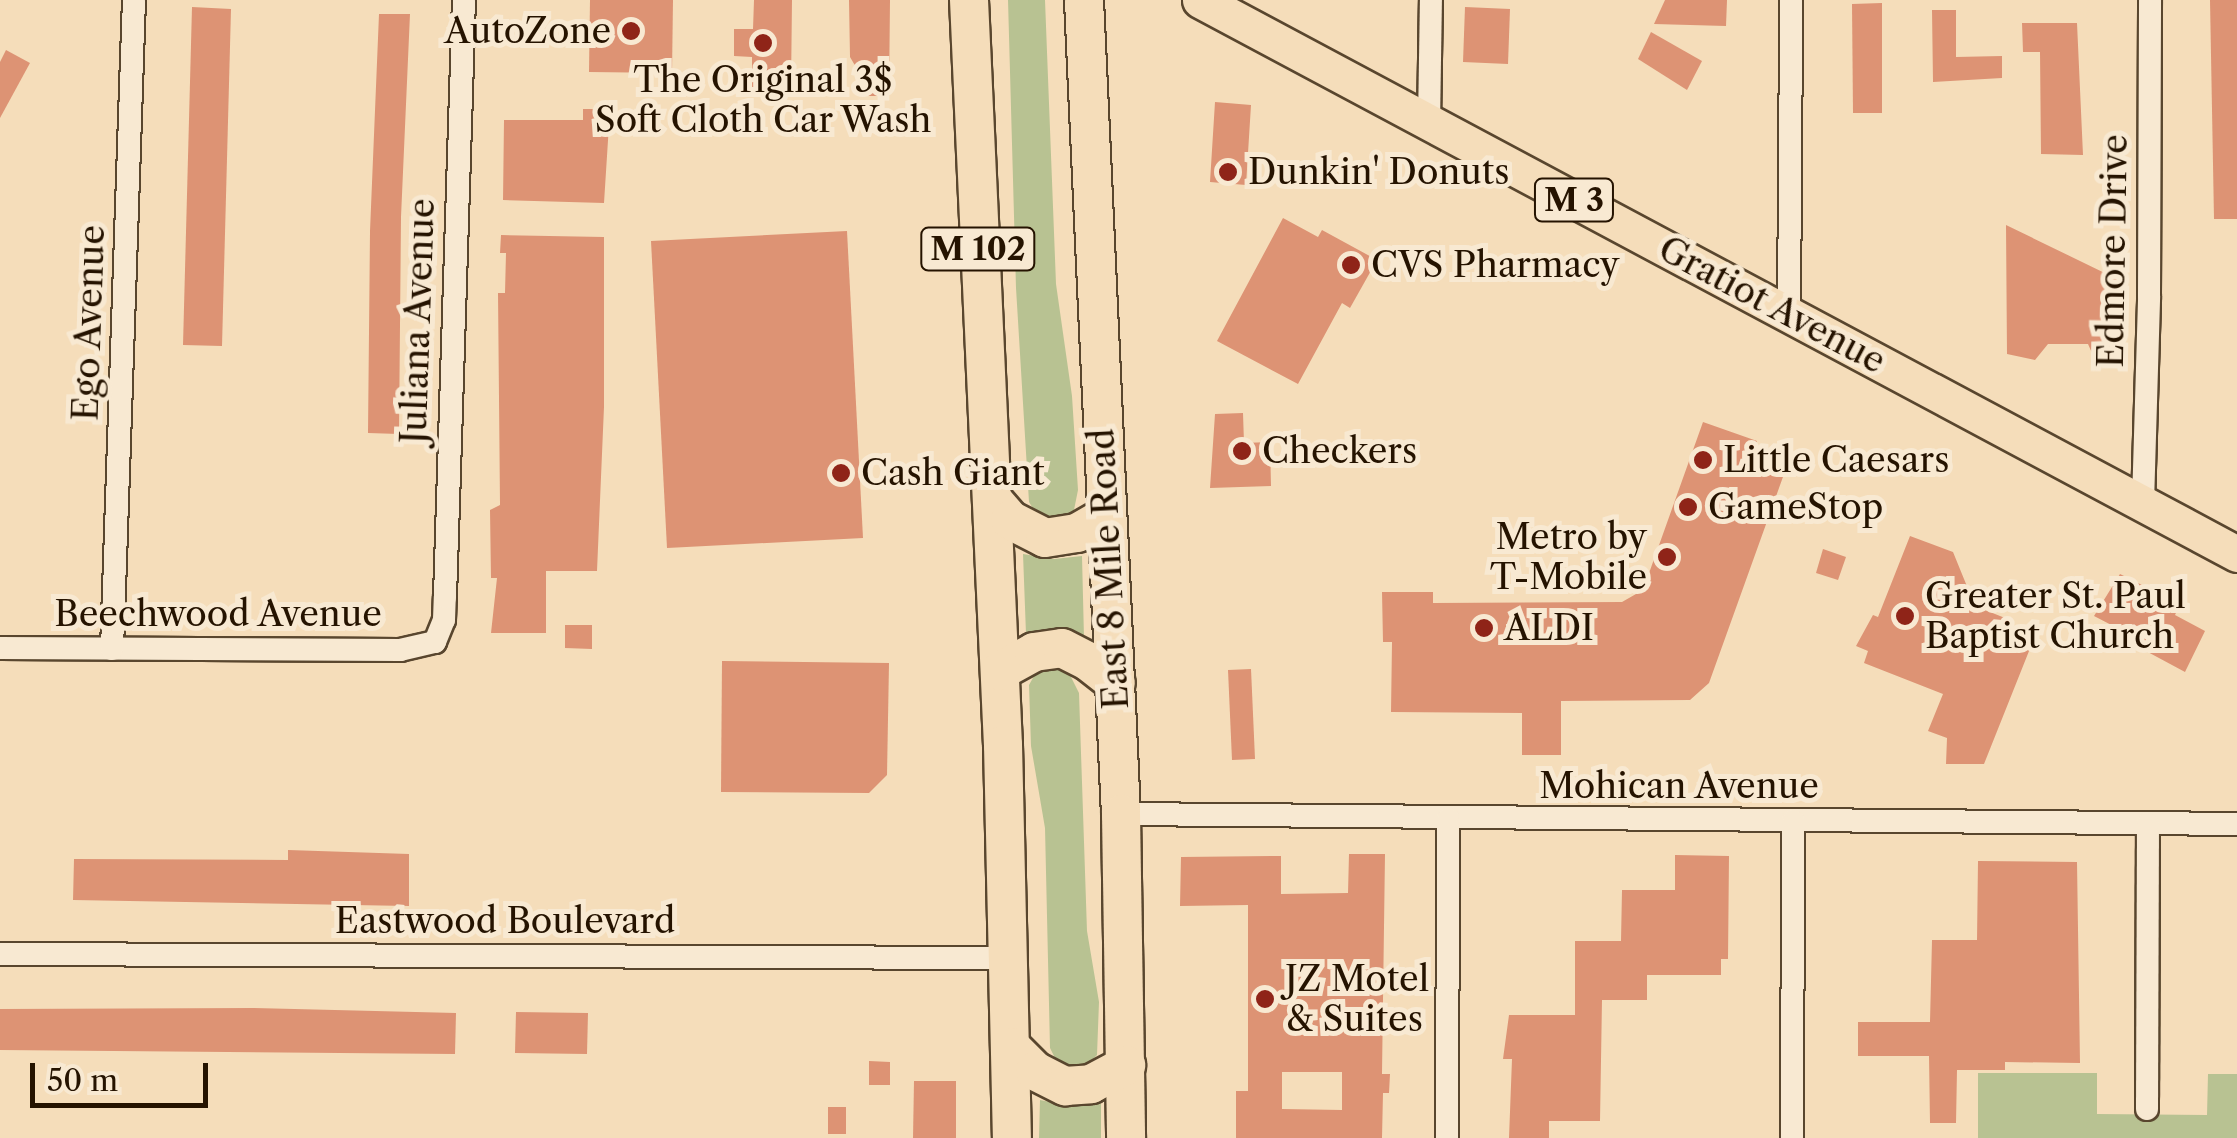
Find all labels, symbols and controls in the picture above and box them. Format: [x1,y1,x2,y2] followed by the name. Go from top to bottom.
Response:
[444,10,611,52] place label: AutoZone
[620,20,642,42] marker: AutoZone
[752,32,774,54] marker: The Original 3$ Soft Cloth Car Wash
[594,59,932,141] place label: The Original 3$ Soft Cloth Car Wash
[2090,134,2136,368] street label: Edmore Drive
[1248,151,1510,193] place label: Dunkin' Donuts
[1217,161,1239,183] marker: Dunkin' Donuts
[1532,173,1616,227] road number: M 3
[393,197,443,445] street label: Juliana Avenue
[918,222,1038,276] road number: M 102
[65,224,113,422] street label: Ego Avenue
[1651,227,1893,383] street label: Gratiot Avenue
[1371,244,1620,286] place label: CVS Pharmacy
[1340,254,1362,276] marker: CVS Pharmacy
[1081,427,1137,711] street label: East 8 Mile Road
[1262,430,1417,472] place label: Checkers
[1723,439,1949,481] place label: Little Caesars
[1231,440,1253,462] marker: Checkers
[1692,449,1714,471] marker: Little Caesars
[861,452,1045,494] place label: Cash Giant
[830,462,852,484] marker: Cash Giant
[1708,486,1883,528] place label: GameStop
[1677,496,1699,518] marker: GameStop
[1490,516,1647,598] place label: Metro by T-Mobile
[1656,546,1678,568] marker: Metro by T-Mobile
[1925,575,2186,657] place label: Greater St. Paul Baptist Church
[53,593,383,635] street label: Beechwood Avenue
[1894,605,1916,627] marker: Greater St. Paul Baptist Church
[1504,607,1594,649] place label: ALDI
[1473,617,1495,639] marker: ALDI
[1538,765,1820,807] street label: Mohican Avenue
[335,900,675,942] street label: Eastwood Boulevard
[1285,958,1429,1040] place label: JZ Motel & Suites
[1254,988,1276,1010] marker: JZ Motel & Suites
[35,1043,212,1105] scale bar
[47,1062,118,1099] text: 50 m

